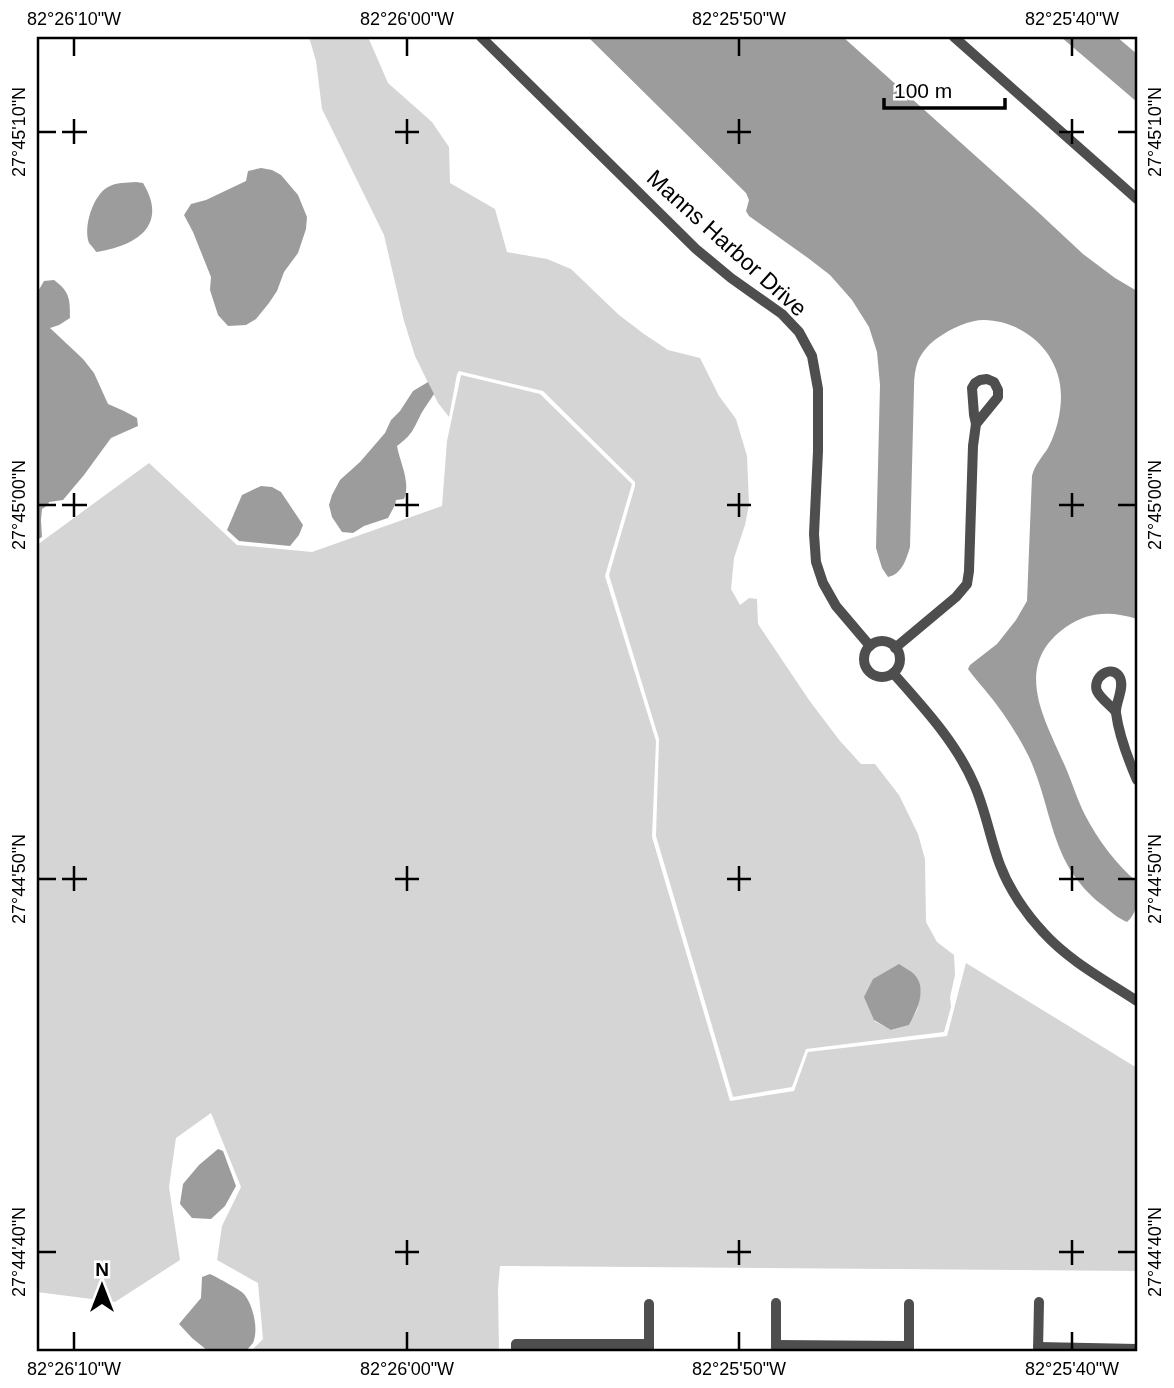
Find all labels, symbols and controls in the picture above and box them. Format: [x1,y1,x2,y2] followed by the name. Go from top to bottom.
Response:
[27,9,121,29] text: 82°26'10"W
[360,9,454,29] text: 82°26'00"W
[692,9,786,29] text: 82°25'50"W
[1025,9,1119,29] text: 82°25'40"W
[884,66,1004,110] scale bar
[894,79,952,102] text: 100 m
[9,87,29,177] text: 27°45'10"N
[1145,87,1165,177] text: 27°45'10"N
[642,164,812,322] street label: Manns Harbor Drive
[9,460,29,550] text: 27°45'00"N
[1145,460,1165,550] text: 27°45'00"N
[9,834,29,924] text: 27°44'50"N
[1145,834,1165,924] text: 27°44'50"N
[9,1207,29,1297] text: 27°44'40"N
[1145,1207,1165,1297] text: 27°44'40"N
[66,1252,136,1322] north arrow
[95,1259,109,1280] text: N
[27,1359,121,1379] text: 82°26'10"W
[360,1359,454,1379] text: 82°26'00"W
[692,1359,786,1379] text: 82°25'50"W
[1025,1359,1119,1379] text: 82°25'40"W

